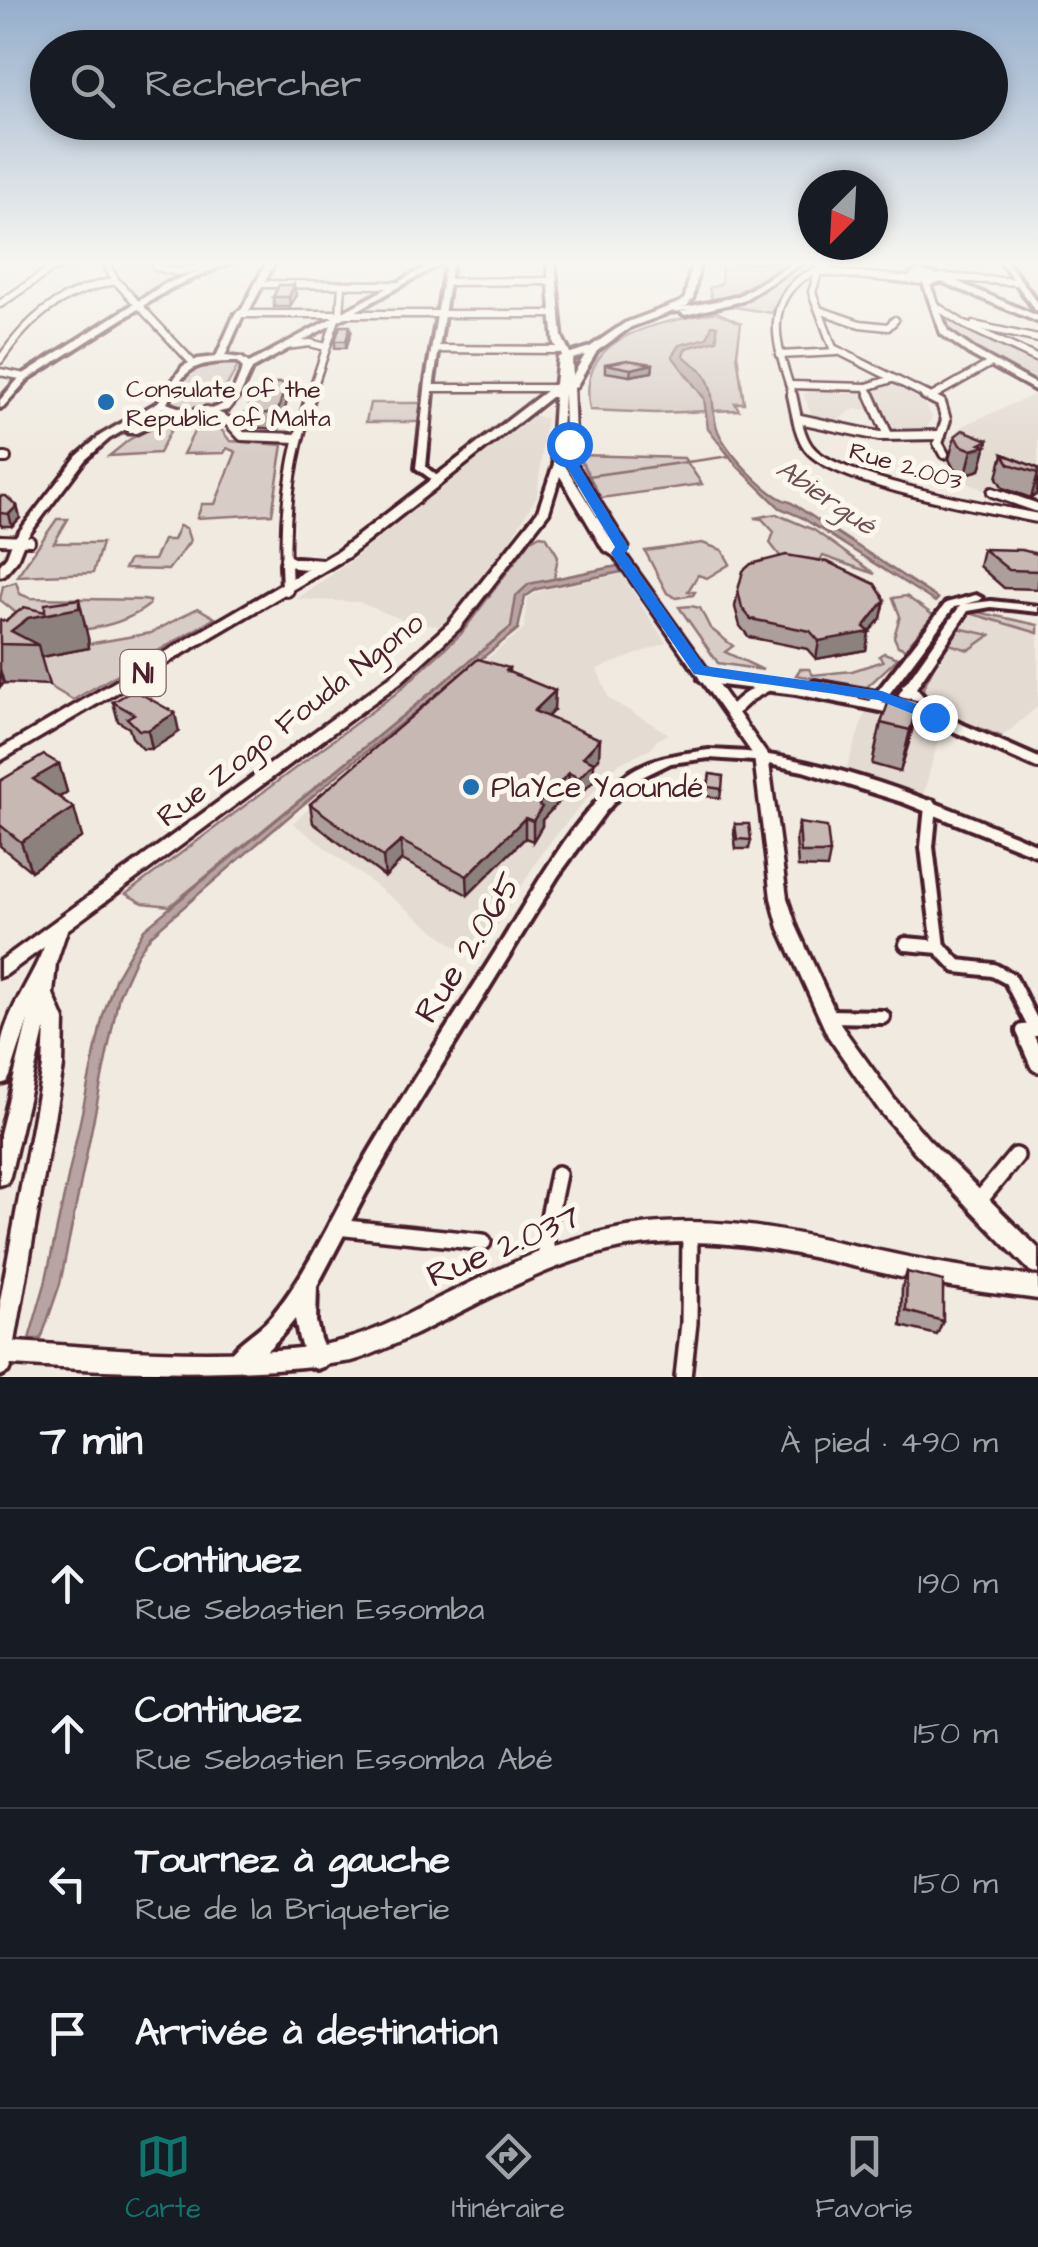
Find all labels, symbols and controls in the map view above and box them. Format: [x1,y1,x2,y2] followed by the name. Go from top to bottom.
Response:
[30,30,1008,140] search box
[65,58,120,113] icon: search
[145,59,361,111] text: Rechercher
[798,170,888,260] north arrow
[126,372,331,436] place label: Consulate of the Republic of Malta
[95,391,117,413] marker: Consulate of the Republic of Malta
[547,422,593,468] route start
[845,434,966,499] street label: Rue 2.003
[768,450,885,547] water label: Abiergué
[148,602,434,838] street label: Rue Zogo Fouda Ngono
[120,650,166,696] road number: N1
[912,695,958,741] route end
[491,767,703,809] place label: PlaYce Yaoundé
[460,776,482,798] marker: PlaYce Yaoundé
[403,863,534,1033] street label: Rue 2.065
[419,1192,588,1301] street label: Rue 2.037
[40,1413,143,1471] text: 7 min
[780,1420,998,1465] text: À pied · 490 m
[135,1535,301,1587] text: Continuez
[40,1556,95,1611] icon: ahead
[918,1561,998,1606] text: 190 m
[135,1587,485,1632] text: Rue Sebastien Essomba
[135,1685,301,1737] text: Continuez
[40,1706,95,1761] icon: ahead
[913,1711,998,1756] text: 150 m
[135,1737,553,1782] text: Rue Sebastien Essomba Abé
[135,1835,450,1887] text: Tournez à gauche
[40,1856,95,1911] icon: left
[913,1861,998,1906] text: 150 m
[135,1887,450,1932] text: Rue de la Briqueterie
[40,2006,95,2061] icon: arrive
[135,2007,498,2059] text: Arrivée à destination
[125,2129,201,2228] tab: Carte
[451,2129,565,2228] tab: Itinéraire
[815,2129,913,2228] tab: Favoris

